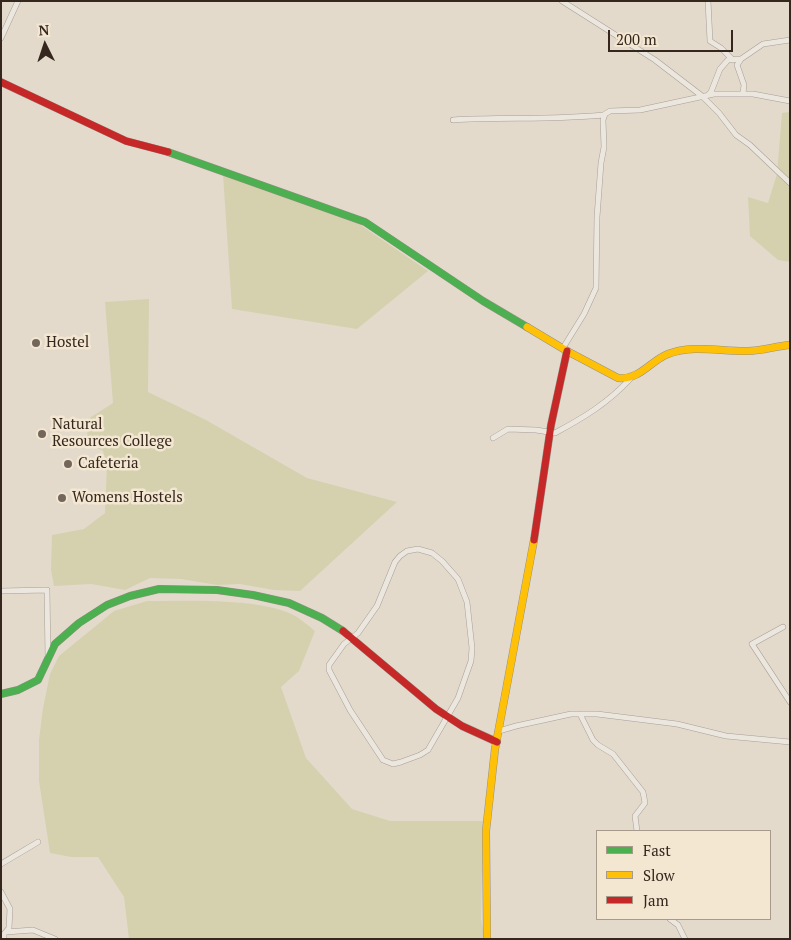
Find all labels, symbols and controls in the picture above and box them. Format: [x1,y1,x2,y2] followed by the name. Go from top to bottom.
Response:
[20,20,70,70] north arrow
[38,20,50,39] text: N
[611,20,736,52] scale bar
[616,29,657,49] text: 200 m
[46,334,89,352] place label: Hostel
[30,337,42,349] marker: Hostel
[52,416,172,451] place label: Natural Resources College
[36,428,48,440] marker: Natural Resources College
[78,455,139,473] place label: Cafeteria
[62,458,74,470] marker: Cafeteria
[72,489,183,507] place label: Womens Hostels
[56,492,68,504] marker: Womens Hostels
[596,830,771,920] legend
[643,840,671,860] text: Fast
[643,865,675,885] text: Slow
[643,890,669,910] text: Jam

